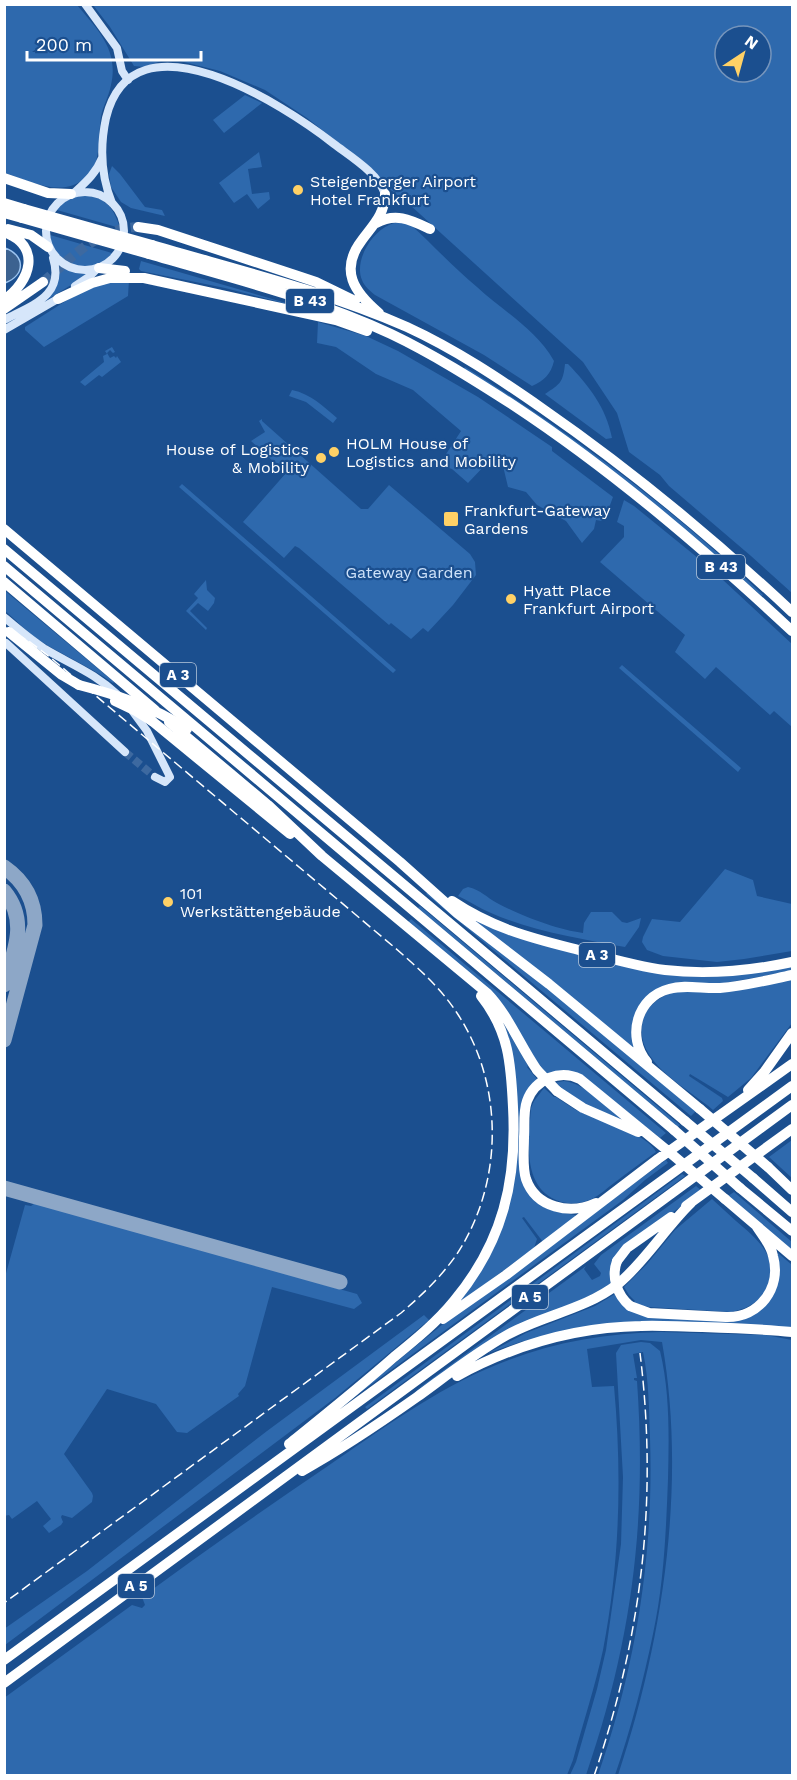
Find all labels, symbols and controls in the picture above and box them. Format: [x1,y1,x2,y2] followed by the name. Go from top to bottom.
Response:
[27,24,201,62] scale bar
[713,24,773,84] north arrow
[741,31,762,53] text: N
[36,34,92,55] text: 200 m
[310,172,476,209] place label: Steigenberger Airport Hotel Frankfurt
[291,183,305,197] marker: Steigenberger Airport Hotel Frankfurt
[286,289,334,313] road number: B 43
[346,434,517,471] place label: HOLM House of Logistics and Mobility
[166,440,310,477] place label: House of Logistics & Mobility
[327,445,341,459] marker: HOLM House of Logistics and Mobility
[314,451,328,465] marker: House of Logistics & Mobility
[464,501,611,538] place label: Frankfurt-Gateway Gardens
[442,510,460,528] marker: Frankfurt-Gateway Gardens
[697,555,745,579] road number: B 43
[345,563,473,582] park label: Gateway Garden
[523,581,654,618] place label: Hyatt Place Frankfurt Airport
[504,592,518,606] marker: Hyatt Place Frankfurt Airport
[160,663,196,687] road number: A 3
[180,884,341,921] place label: 101 Werkstättengebäude
[161,895,175,909] marker: 101 Werkstättengebäude
[579,943,615,967] road number: A 3
[512,1285,548,1309] road number: A 5
[118,1574,154,1598] road number: A 5

